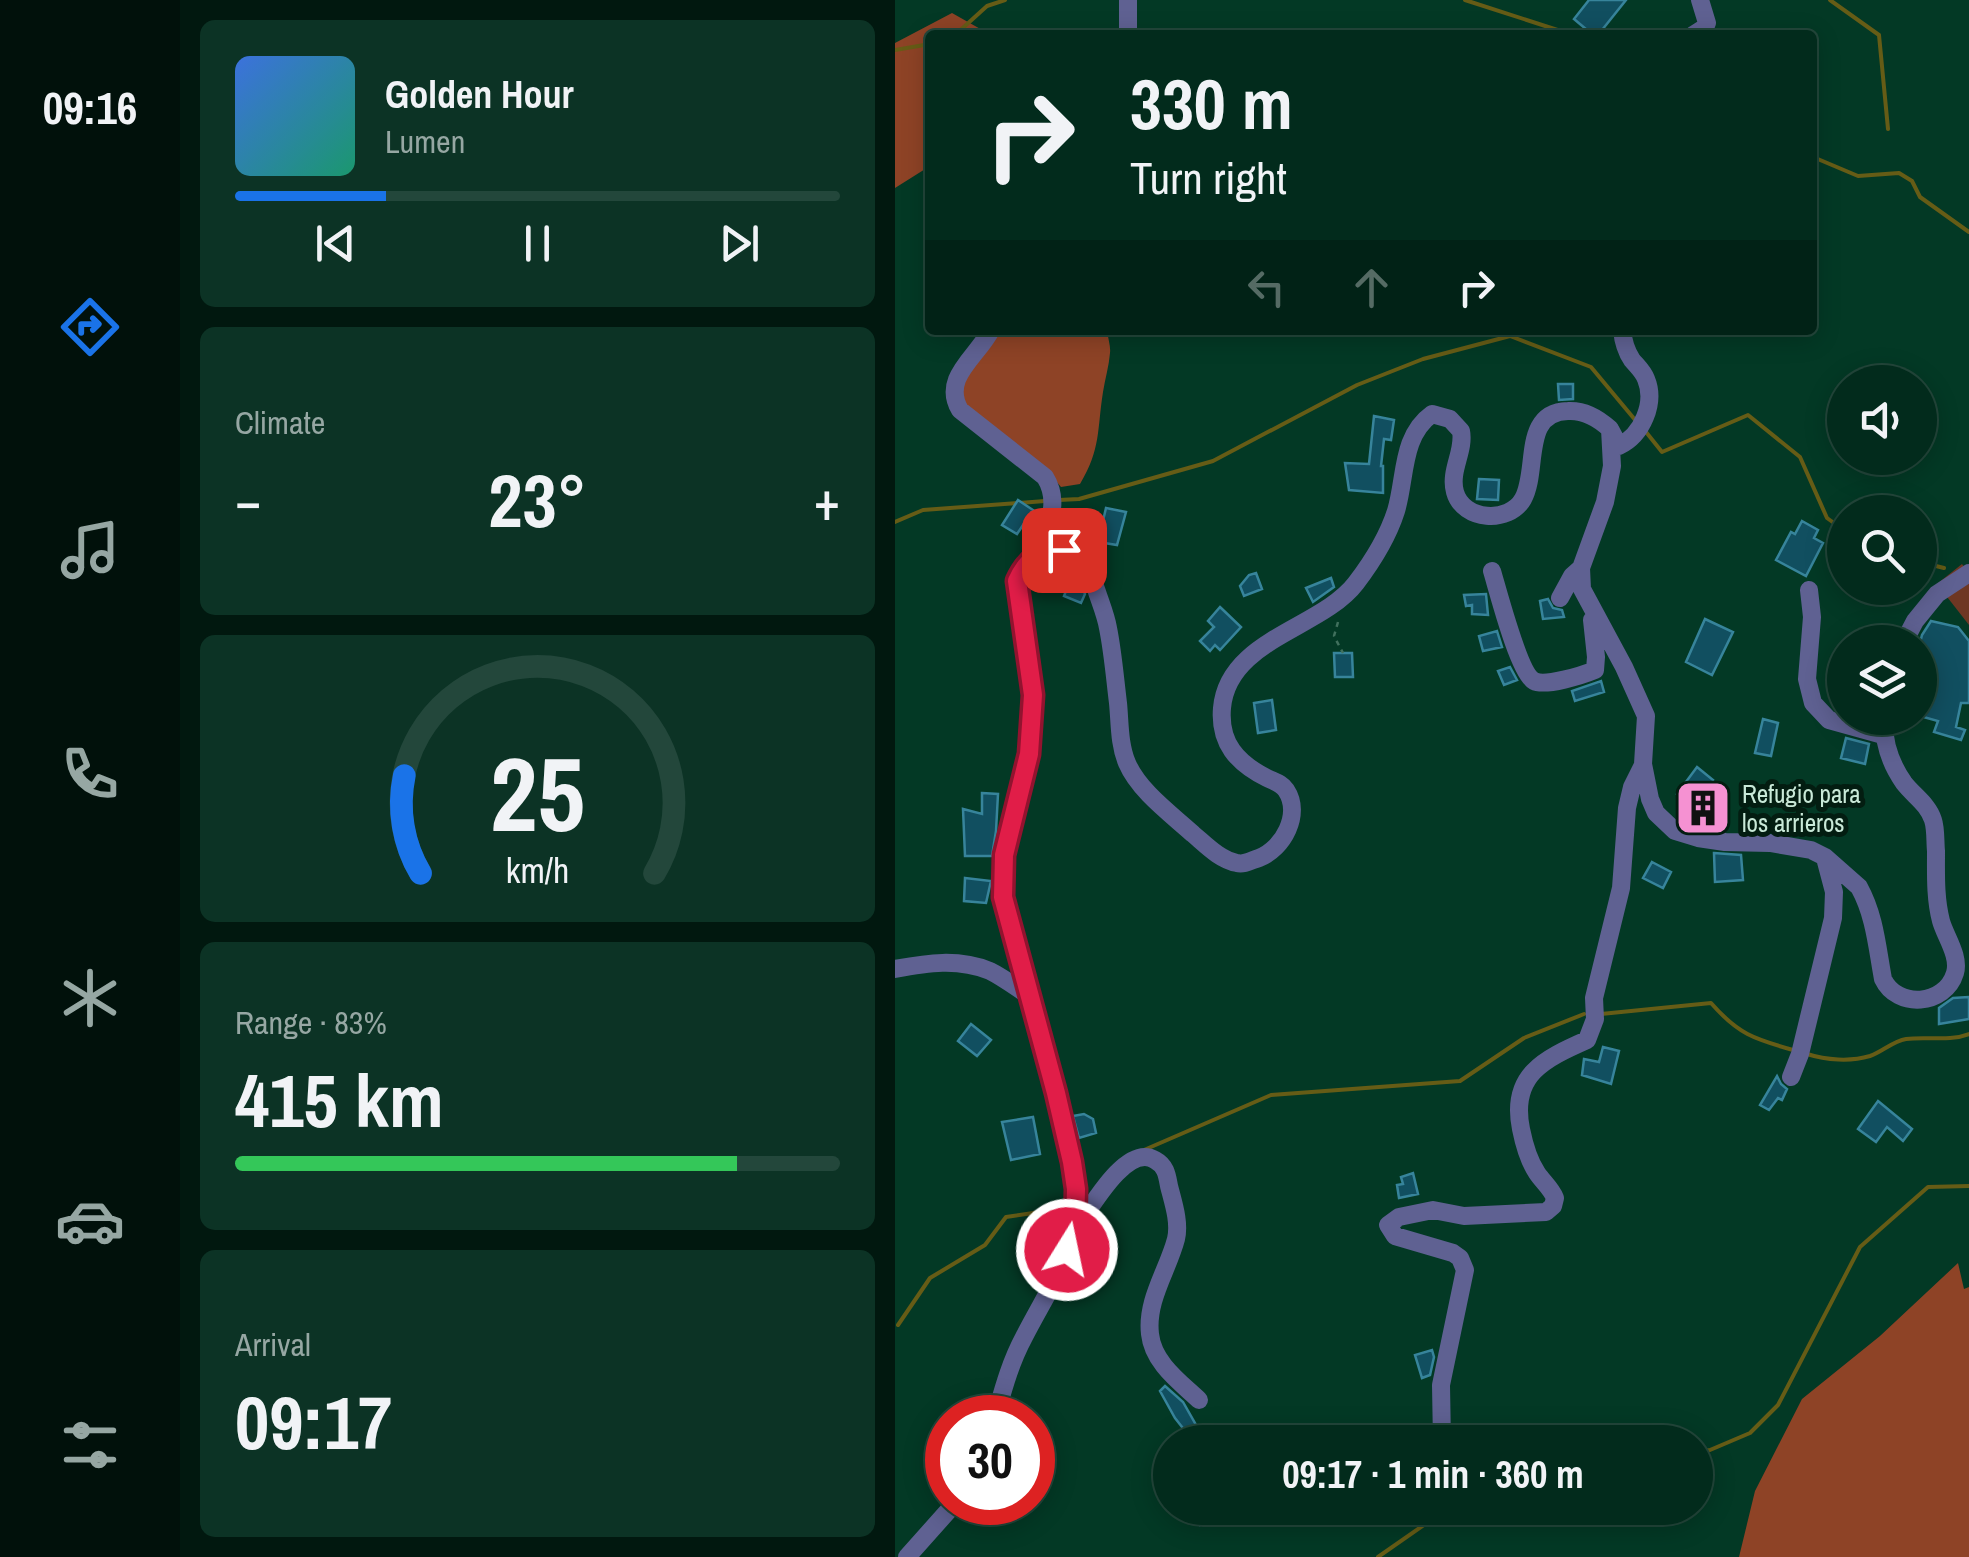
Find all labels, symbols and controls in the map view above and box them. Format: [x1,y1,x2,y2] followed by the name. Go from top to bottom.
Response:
[1130,57,1293,151] text: 330 m
[385,69,574,120] text: Golden Hour
[965,70,1095,200] icon: right
[43,77,137,138] text: 09:16
[385,120,465,163] text: Lumen
[1130,147,1287,208] text: Turn right
[308,216,363,271] icon: previous
[510,216,565,271] icon: pause
[712,216,767,271] icon: next
[1239,260,1294,315] icon: left
[1344,260,1399,315] icon: ahead
[1449,260,1504,315] icon: right
[55,292,125,362] icon: directions
[1827,365,1937,735] map controls
[1827,365,1937,475] button: sound
[235,401,325,444] text: Climate
[488,449,587,550] text: 23°
[235,463,261,537] text: −
[814,463,840,537] text: +
[1827,495,1937,605] button: search
[1022,508,1107,593] pin
[55,515,125,585] icon: music
[1037,523,1092,578] icon: arrive
[1827,625,1937,735] button: layers
[490,723,585,863] text: 25
[55,739,125,809] icon: phone
[1742,777,1861,840] place label: Refugio para los arrieros
[1673,778,1733,838] building icon: Refugio para los arrieros
[506,846,569,894] text: km/h
[55,963,125,1033] icon: climate
[235,1001,387,1044] text: Range · 83%
[235,1049,444,1150] text: 415 km
[55,1186,125,1256] icon: car
[1015,1198,1119,1302] position arrow
[235,1323,311,1366] text: Arrival
[235,1371,392,1472] text: 09:17
[925,1395,1055,1525] speed limit sign: 30
[55,1410,125,1480] icon: filters
[1282,1449,1584,1500] text: 09:17 · 1 min · 360 m

